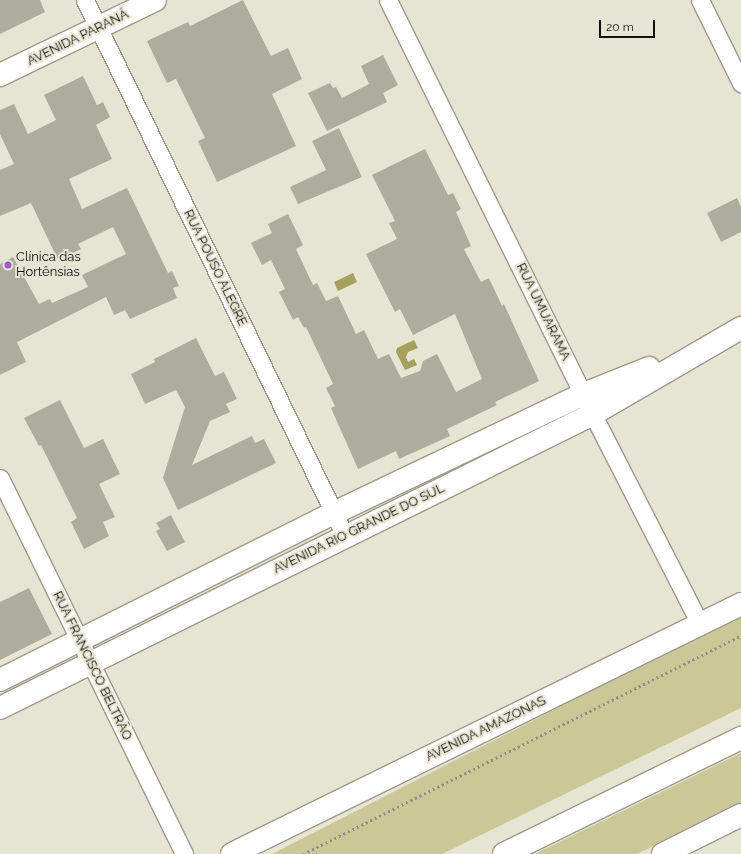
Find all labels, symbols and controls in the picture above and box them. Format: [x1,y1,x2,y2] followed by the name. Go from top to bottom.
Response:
[25,7,131,69] street label: AVENIDA PARANÁ
[601,12,657,38] scale bar
[606,20,634,34] text: 20 m
[180,207,250,329] street label: RUA POUSO ALEGRE
[16,250,81,281] place label: Clínica das Hortênsias
[3,260,13,270] marker: Clínica das Hortênsias
[513,261,573,363] street label: RUA UMUARAMA
[271,481,447,577] street label: AVENIDA RIO GRANDE DO SUL
[49,589,135,743] street label: RUA FRANCISCO BELTRÃO
[423,693,549,765] street label: AVENIDA AMAZONAS

